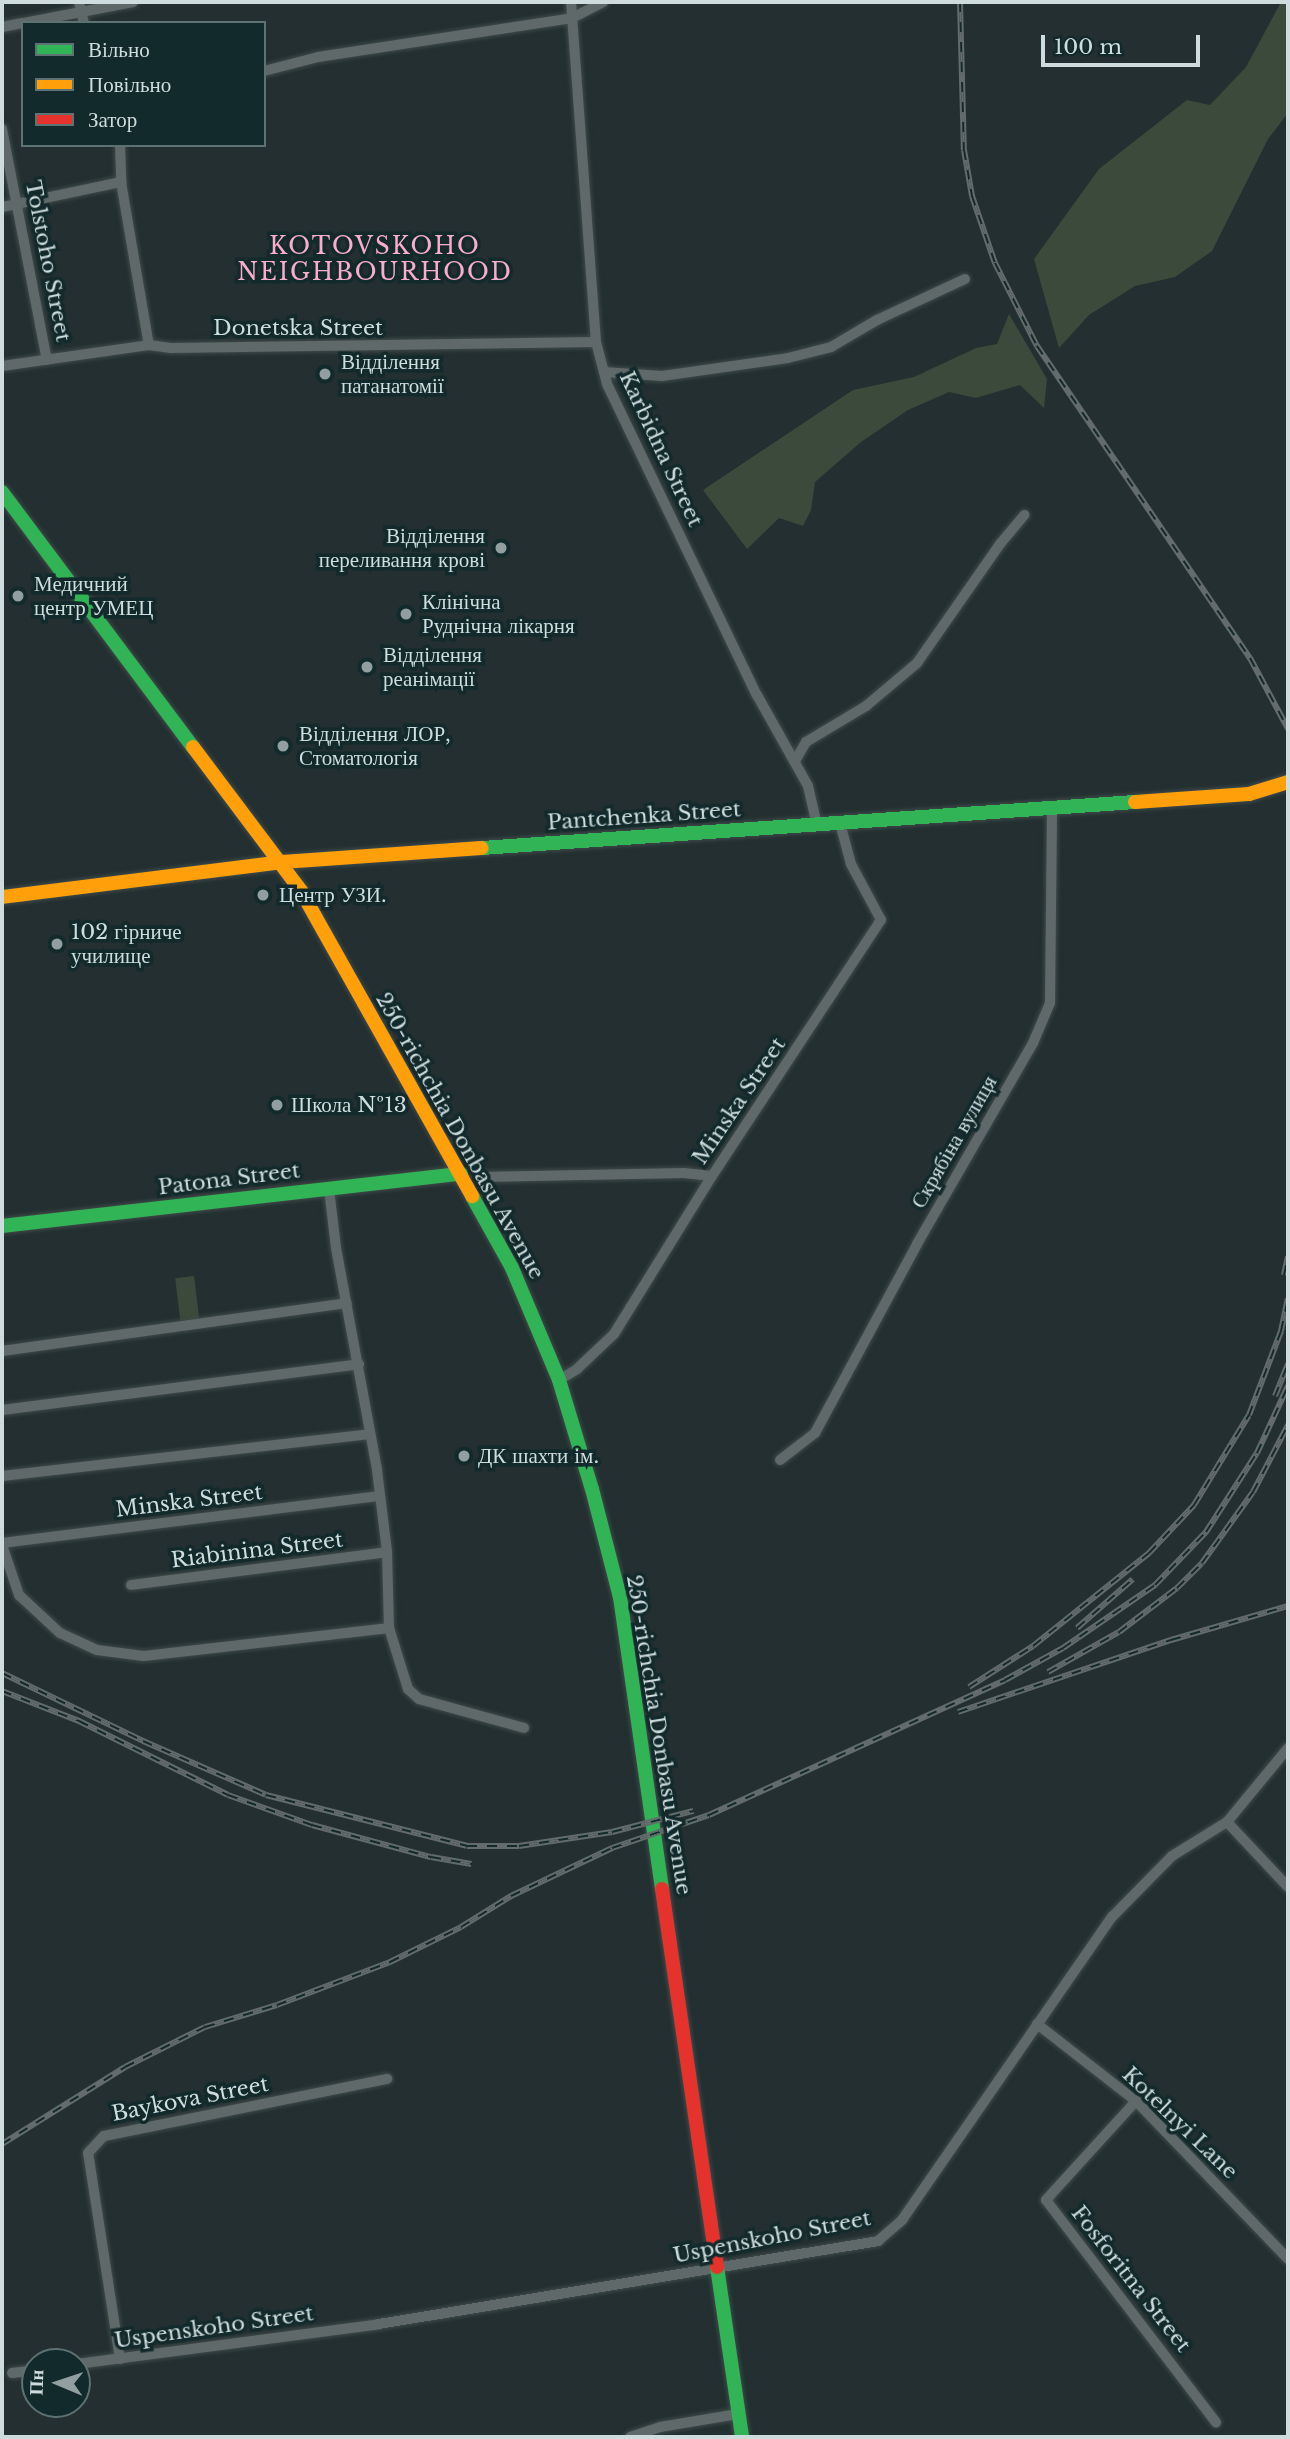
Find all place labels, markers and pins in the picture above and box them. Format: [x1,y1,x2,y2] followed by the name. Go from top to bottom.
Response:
[341,349,444,399] place label: Відділення патанатомії
[315,364,335,384] marker: Відділення патанатомії
[319,523,485,573] place label: Відділення переливання крові
[491,538,511,558] marker: Відділення переливання крові
[34,571,153,621] place label: Медичний центр УМЕЦ
[8,586,28,606] marker: Медичний центр УМЕЦ
[422,589,575,639] place label: Клінічна Руднічна лікарня
[396,604,416,624] marker: Клінічна Руднічна лікарня
[383,642,482,692] place label: Відділення реанімації
[357,657,377,677] marker: Відділення реанімації
[299,721,451,771] place label: Відділення ЛОР, Стоматологія
[273,736,293,756] marker: Відділення ЛОР, Стоматологія
[279,882,387,908] place label: Центр УЗИ.
[253,885,273,905] marker: Центр УЗИ.
[71,919,182,969] place label: 102 гірниче училище
[49,936,65,952] marker: 102 гірниче училище
[291,1092,407,1118] place label: Школа №13
[269,1097,285,1113] marker: Школа №13
[478,1443,599,1469] place label: ДК шахти ім.
[456,1448,472,1464] marker: ДК шахти ім.

